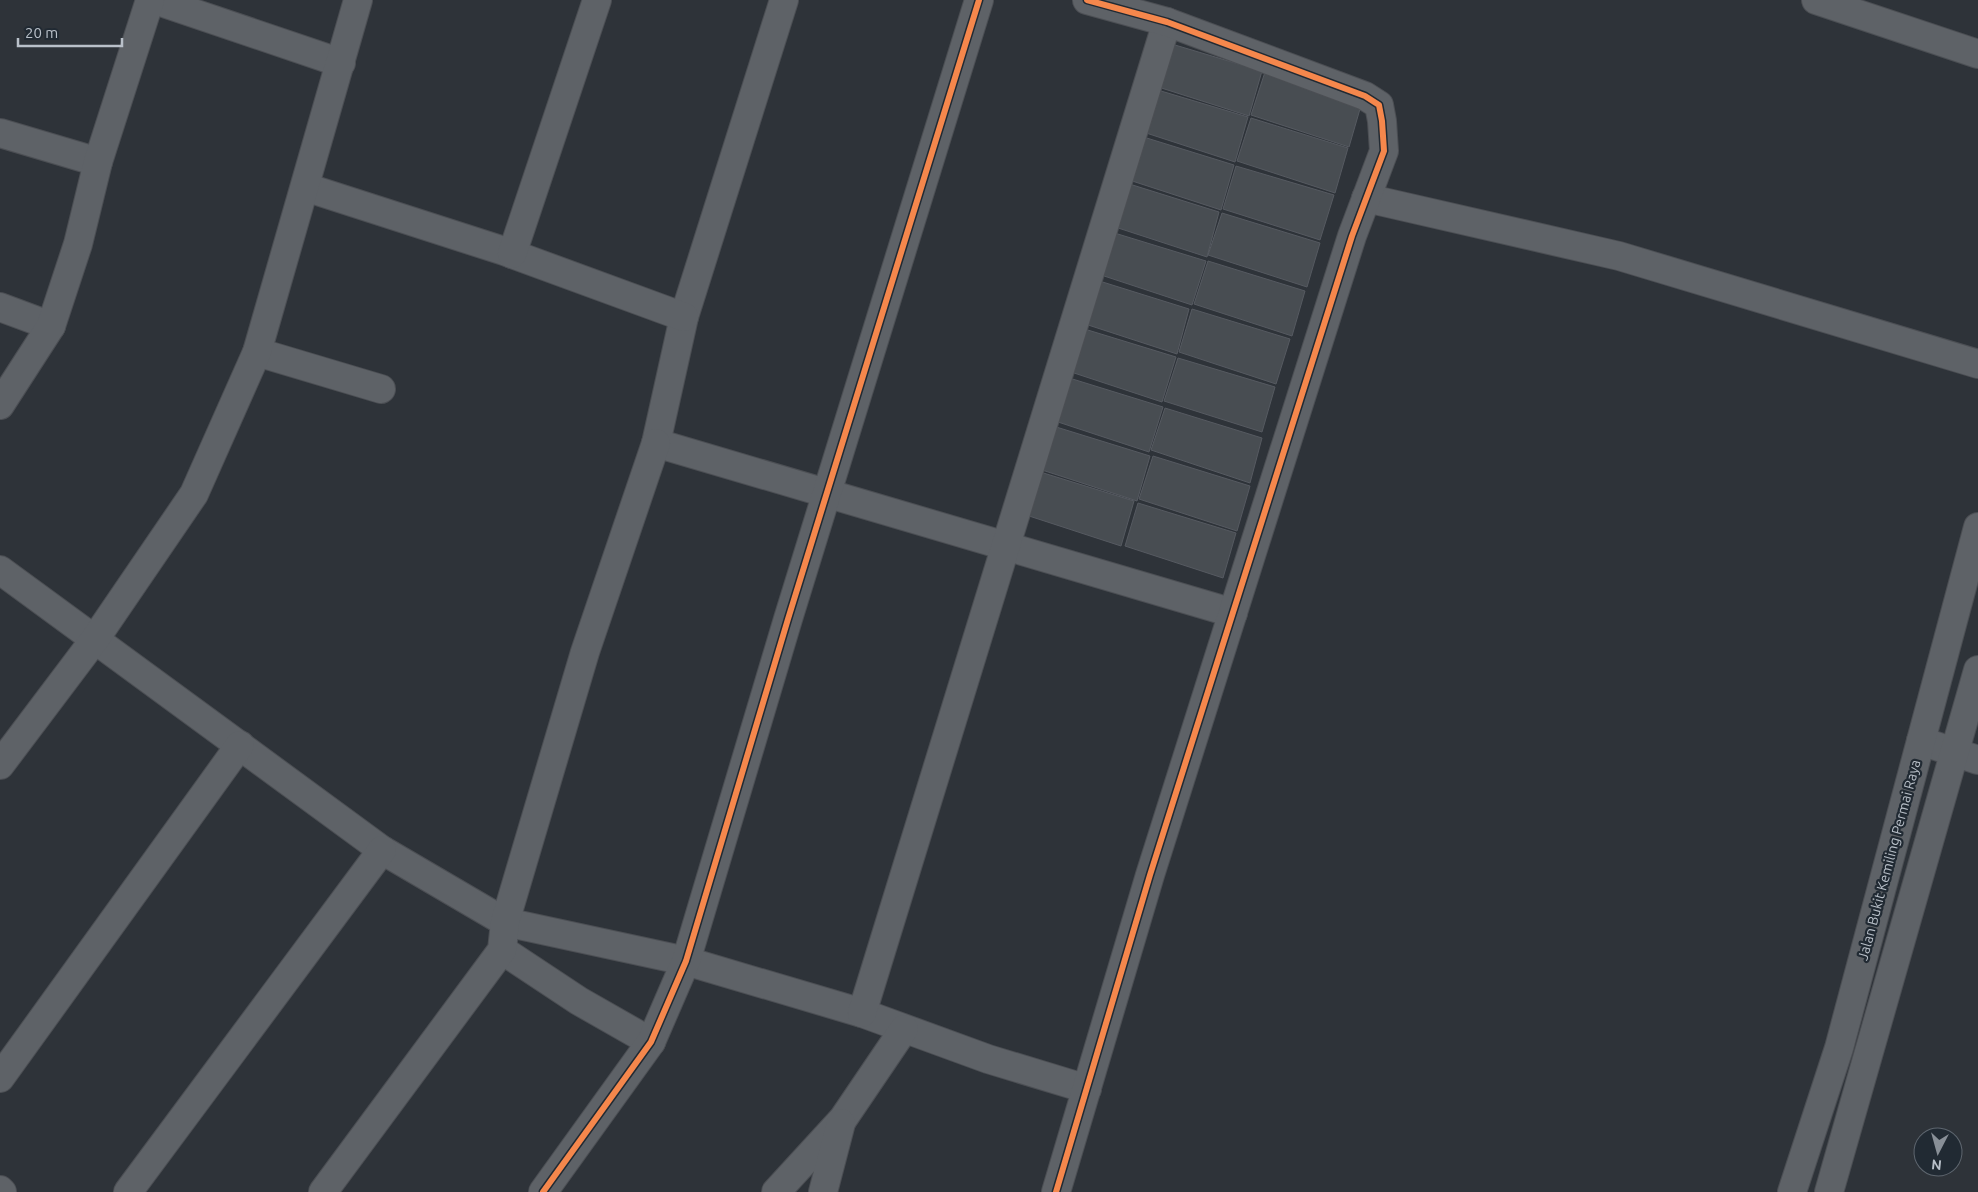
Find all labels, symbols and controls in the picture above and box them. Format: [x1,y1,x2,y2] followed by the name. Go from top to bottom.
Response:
[18,15,121,47] scale bar
[25,24,58,41] text: 20 m
[1854,758,1924,962] street label: Jalan Bukit Kemiling Permai Raya
[1913,1127,1963,1177] north arrow
[1931,1156,1943,1173] text: N

